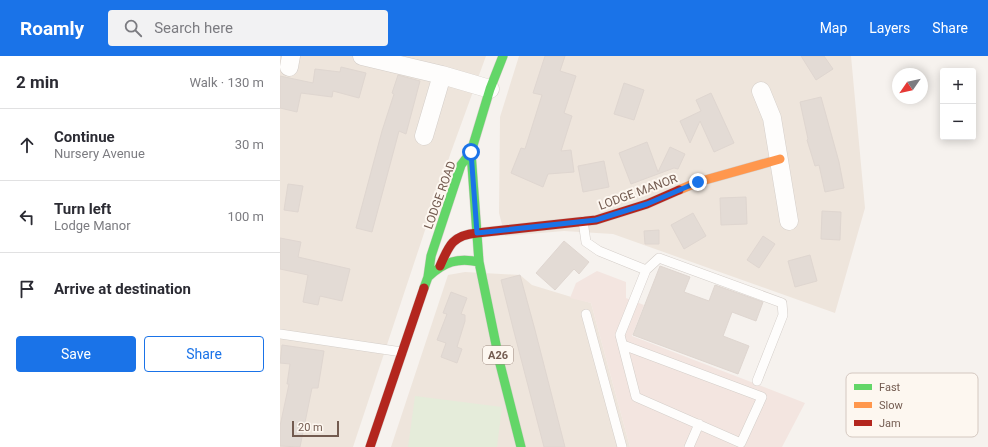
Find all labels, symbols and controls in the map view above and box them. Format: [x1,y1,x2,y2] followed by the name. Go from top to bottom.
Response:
[108,10,388,46] search box
[20,17,84,40] text: Roamly
[122,17,144,39] icon: search
[154,19,233,37] text: Search here
[820,20,847,36] text: Map
[869,20,910,36] text: Layers
[932,20,968,36] text: Share
[892,68,928,104] north arrow
[940,68,976,140] map controls
[940,68,976,104] button: +
[16,72,59,92] text: 2 min
[189,75,264,90] text: Walk · 130 m
[940,104,976,140] button: −
[54,128,115,146] text: Continue
[16,134,38,156] icon: ahead
[235,137,264,152] text: 30 m
[462,143,480,161] route start
[54,146,145,161] text: Nursery Avenue
[421,159,459,231] street label: LODGE ROAD
[597,171,680,213] street label: LODGE MANOR
[689,173,707,191] route end
[54,200,111,218] text: Turn left
[16,206,38,228] icon: left
[227,209,264,224] text: 100 m
[54,218,131,233] text: Lodge Manor
[16,278,38,300] icon: arrive
[54,280,191,298] text: Arrive at destination
[16,336,136,372] button: Save
[144,336,264,372] button: Share
[483,346,513,364] road number: A26
[846,373,978,437] legend
[879,381,901,394] text: Fast
[879,399,903,412] text: Slow
[879,417,901,430] text: Jam
[292,419,339,438] scale bar
[298,421,323,434] text: 20 m

